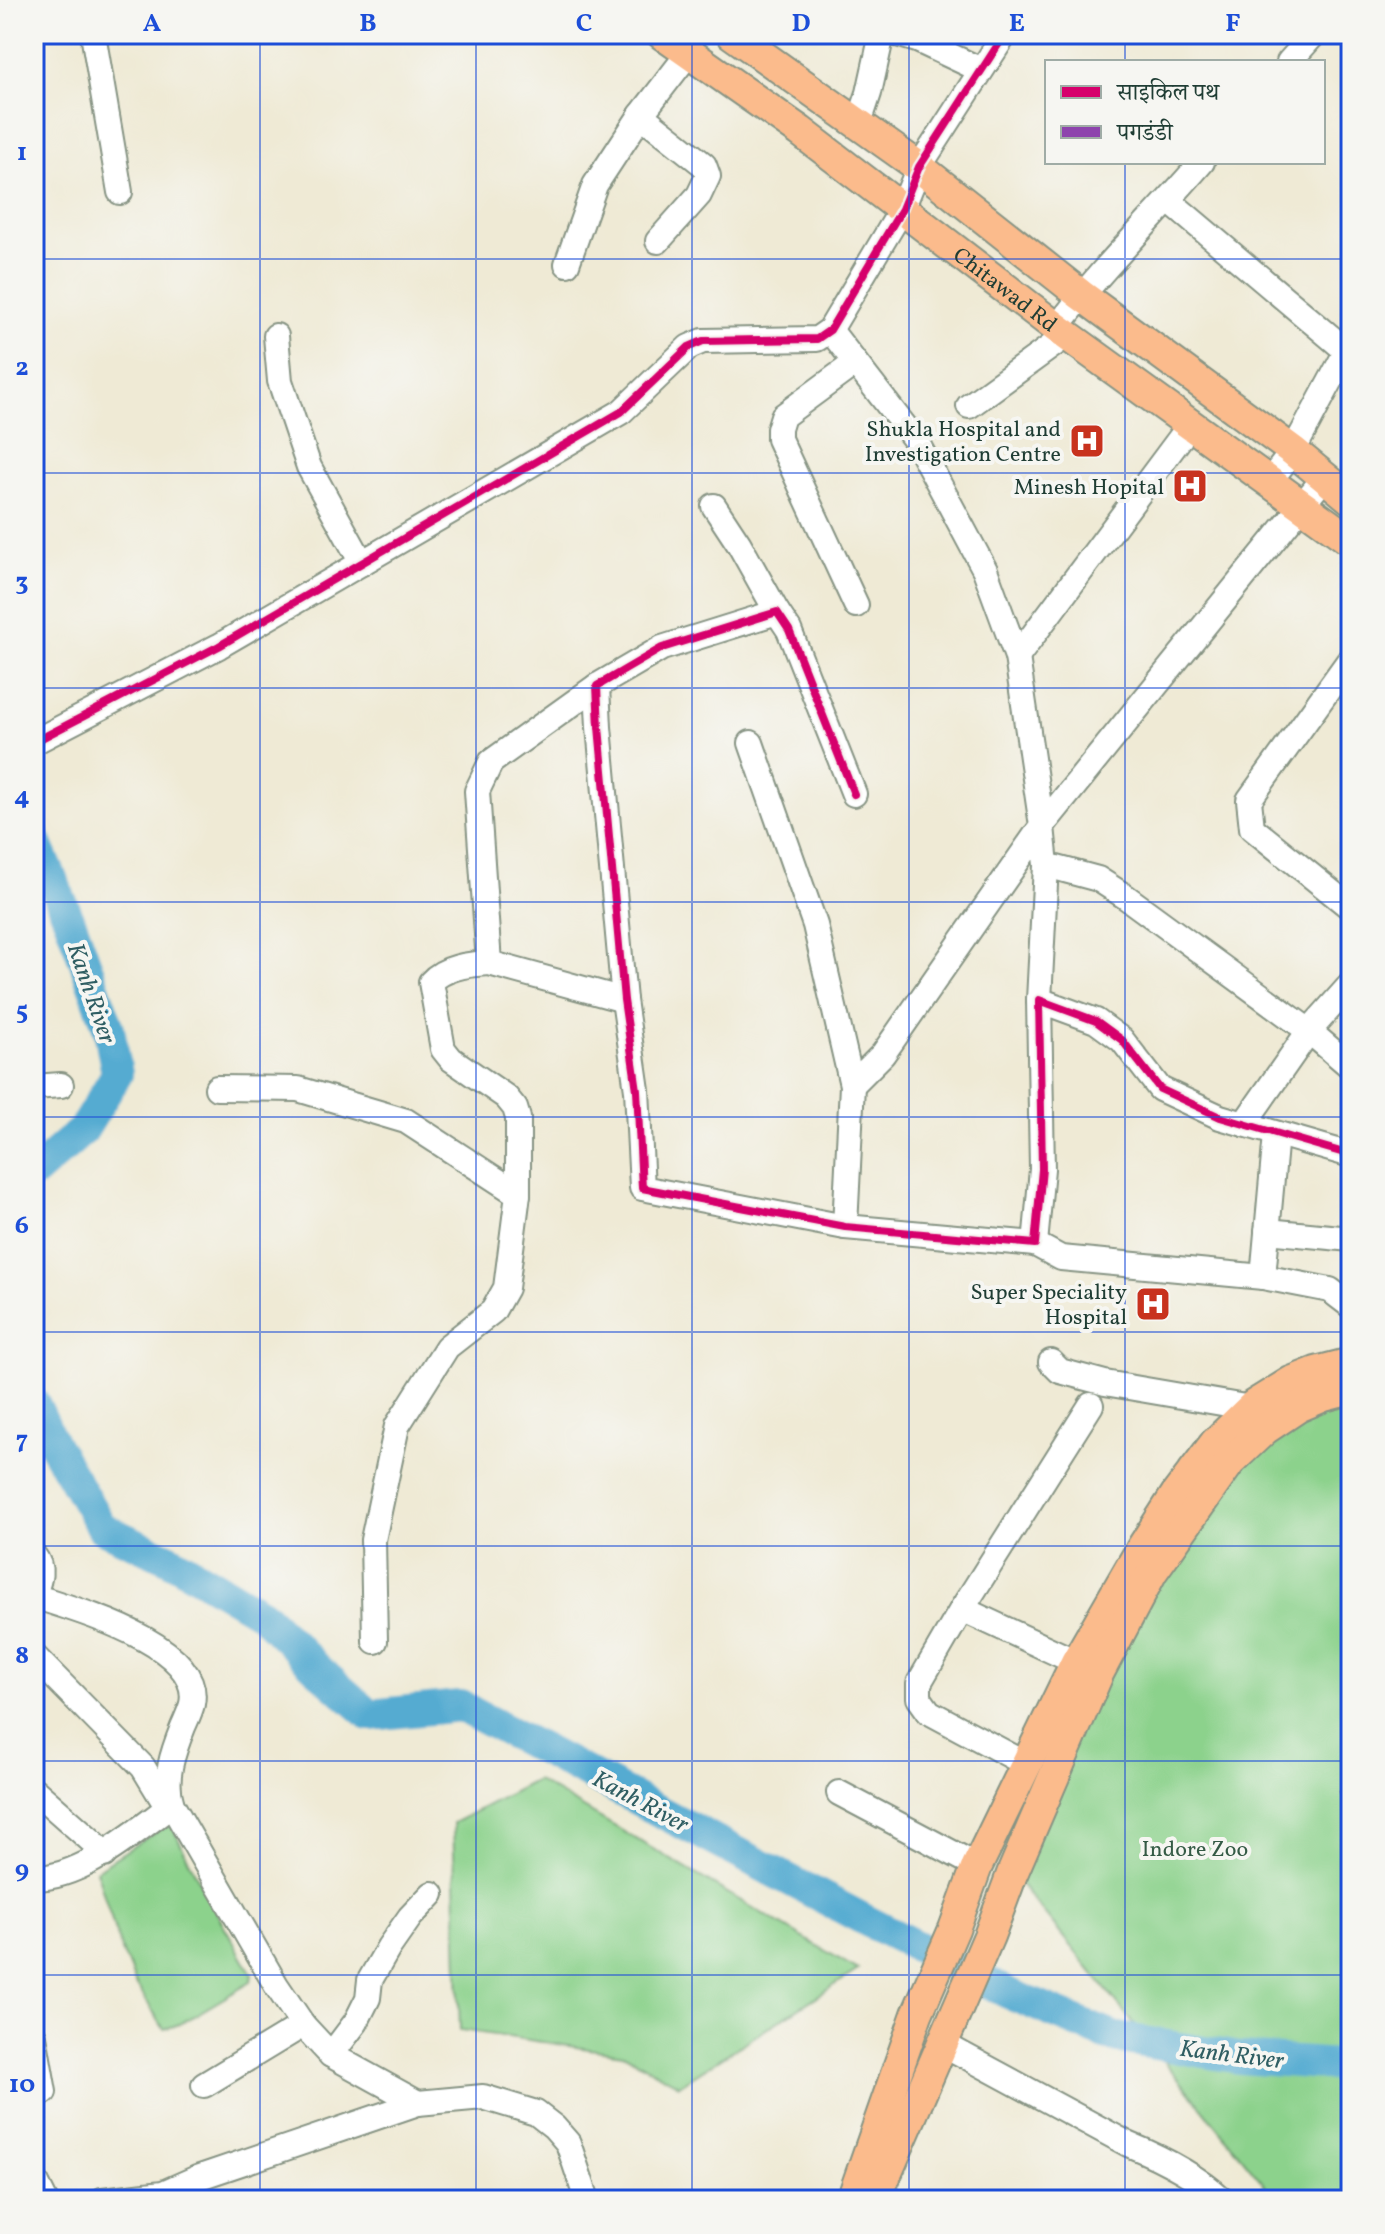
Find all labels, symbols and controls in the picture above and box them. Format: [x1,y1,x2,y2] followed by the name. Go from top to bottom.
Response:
[143,6,162,42] text: A
[359,6,377,42] text: B
[576,6,592,42] text: C
[791,6,811,42] text: D
[1009,6,1025,42] text: E
[1225,6,1241,42] text: F
[1045,60,1325,164] legend
[1116,77,1220,111] text: साइकिल पथ
[1116,117,1174,151] text: पगडंडी
[17,135,27,171] text: 1
[946,241,1063,341] street label: Chitawad Rd
[15,350,29,386] text: 2
[865,415,1061,471] place label: Shukla Hospital and Investigation Centre
[1068,422,1106,460] hospital icon: Shukla Hospital and Investigation Centre
[1171,467,1209,505] hospital icon: Minesh Hopital
[1014,473,1164,504] place label: Minesh Hopital
[15,565,29,601] text: 3
[14,779,30,815] text: 4
[57,939,124,1050] water label: Kanh River
[16,994,28,1030] text: 5
[15,1208,29,1244] text: 6
[970,1278,1127,1334] place label: Super Speciality Hospital
[1134,1285,1172,1323] hospital icon: Super Speciality Hospital
[16,1423,28,1459] text: 7
[15,1638,29,1674] text: 8
[586,1763,695,1843] water label: Kanh River
[1142,1835,1248,1866] park label: Indore Zoo
[15,1852,29,1888] text: 9
[1178,2033,1287,2079] water label: Kanh River
[9,2067,35,2103] text: 10

